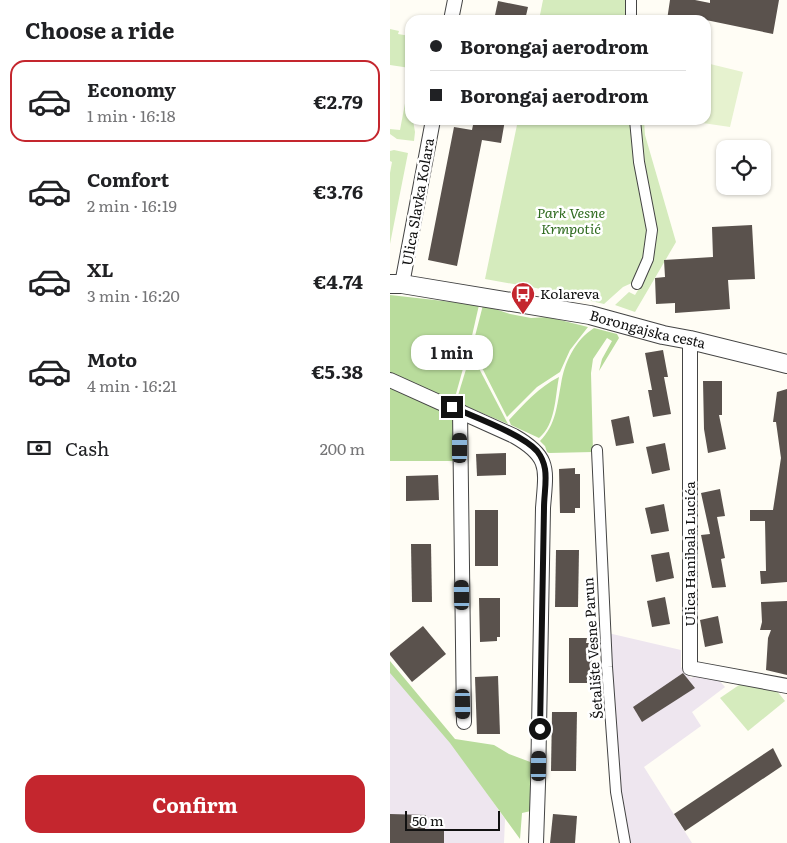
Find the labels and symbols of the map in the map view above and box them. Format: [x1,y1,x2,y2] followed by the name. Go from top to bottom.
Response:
[396,136,438,267] street label: Ulica Slavka Kolara
[537,202,606,238] park label: Park Vesne Krmpotić
[510,281,536,315] bus stop icon: Kolareva
[540,283,600,303] place label: Kolareva
[588,304,708,353] street label: Borongajska cesta
[411,334,493,370] callout: 1 min
[441,396,463,418] route end
[452,433,467,463] car
[679,481,699,627] street label: Ulica Hanibala Lucića
[577,577,607,720] street label: Šetalište Vesne Parun
[454,580,469,610] car
[455,689,470,719] car
[529,718,551,740] route start
[531,751,546,781] car
[405,808,500,831] scale bar

